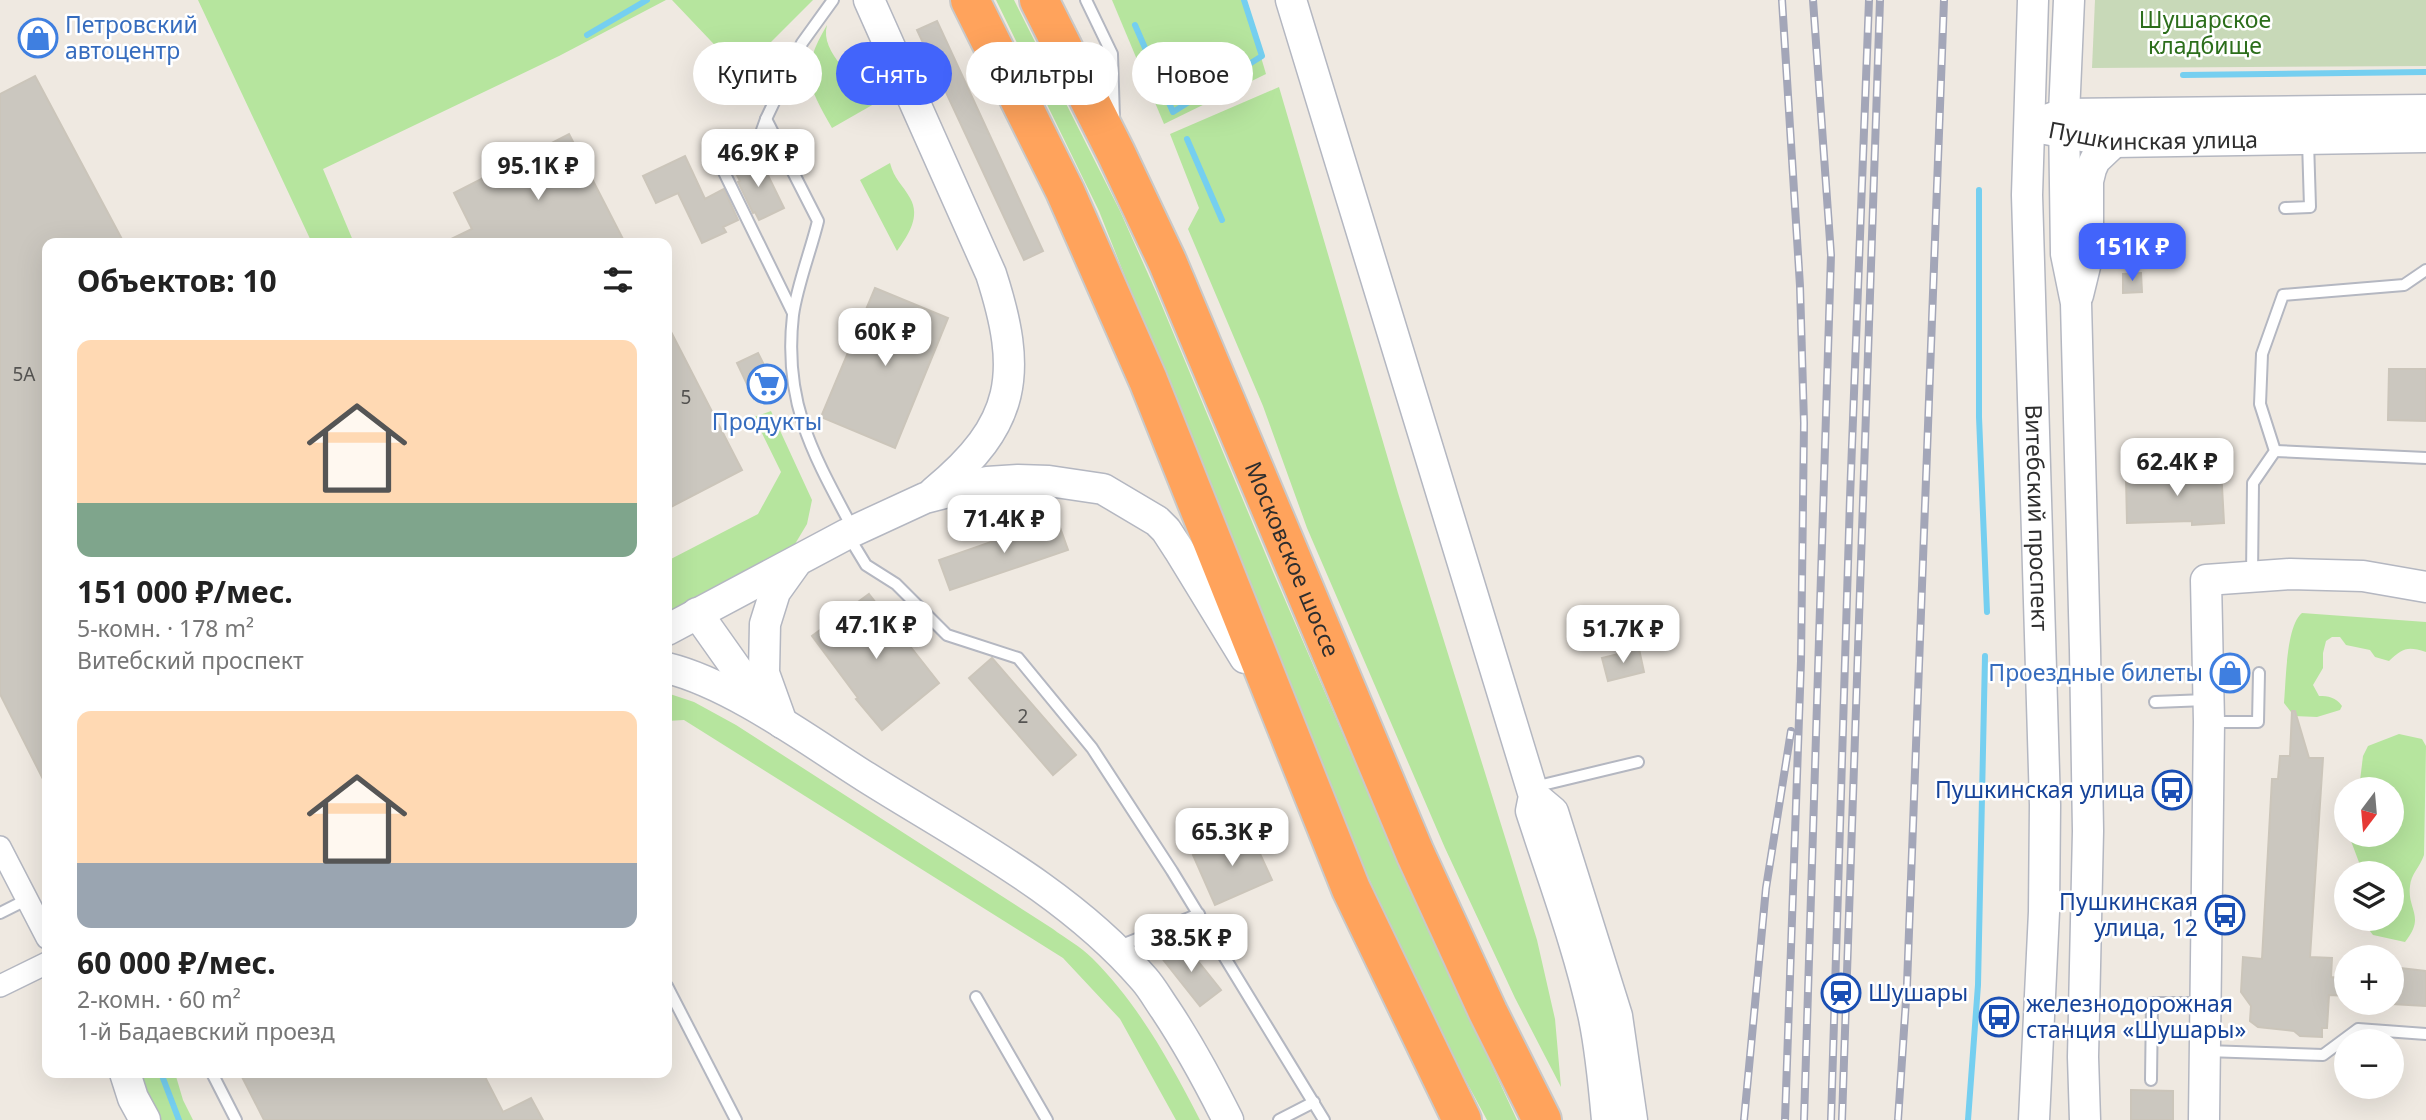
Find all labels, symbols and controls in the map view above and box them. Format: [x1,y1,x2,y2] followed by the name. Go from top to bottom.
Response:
[2139,3,2271,61] park label: Шушарское кладбище
[65,8,198,66] place label: Петровский автоцентр
[17,17,59,59] shop icon: Петровский автоцентр
[693,42,822,105] chip: Купить
[836,42,952,105] chip: Снять
[966,42,1118,105] chip: Фильтры
[1132,42,1253,105] chip: Новое
[2046,113,2258,157] street label: Пушкинская улица
[693,130,823,189] pin: 46.9K ₽
[718,136,798,168] text: 46.9K ₽
[473,142,603,202] pin: 95.1K ₽
[498,149,578,181] text: 95.1K ₽
[2075,224,2189,283] pin: 151K ₽
[2095,230,2169,262] text: 151K ₽
[77,260,277,301] text: Объектов: 10
[599,261,637,299] icon: filters
[836,308,934,368] pin: 60K ₽
[854,315,916,347] text: 60K ₽
[13,361,36,387] house number: 5А
[746,363,788,405] supermarket icon: Продукты
[681,384,691,410] house number: 5
[294,385,420,511] icon: home
[2018,404,2057,632] street label: Витебский проспект
[712,405,822,437] place label: Продукты
[2112,438,2242,498] pin: 62.4K ₽
[2137,445,2217,477] text: 62.4K ₽
[1238,456,1348,661] street label: Московское шоссе
[939,496,1069,555] pin: 71.4K ₽
[964,502,1044,534] text: 71.4K ₽
[77,571,293,612] text: 151 000 ₽/мес.
[811,602,941,661] pin: 47.1K ₽
[1558,606,1688,665] pin: 51.7K ₽
[836,608,916,640] text: 47.1K ₽
[77,612,254,644] text: 5-комн. · 178 m²
[1583,612,1663,644] text: 51.7K ₽
[77,644,304,676] text: Витебский проспект
[2209,652,2251,694] shop icon: Проездные билеты
[1988,656,2203,688] place label: Проездные билеты
[1018,703,1028,729] house number: 2
[294,756,420,882] icon: home
[2151,769,2193,811] bus stop icon: Пушкинская улица
[1935,773,2145,805] place label: Пушкинская улица
[2334,777,2404,847] north arrow
[2334,777,2404,1099] map controls
[1167,808,1297,868] pin: 65.3K ₽
[1192,815,1272,847] text: 65.3K ₽
[2334,861,2404,931] button: layers
[2059,885,2198,943] place label: Пушкинская улица, 12
[2204,894,2246,936] bus stop icon: Пушкинская улица, 12
[1126,914,1256,974] pin: 38.5K ₽
[1151,921,1231,953] text: 38.5K ₽
[77,942,276,983] text: 60 000 ₽/мес.
[2334,945,2404,1015] button: +
[1820,972,1862,1014] station icon: Шушары
[1868,976,1968,1008] place label: Шушары
[77,983,241,1015] text: 2-комн. · 60 m²
[2026,987,2246,1045] place label: железнодорожная станция «Шушары»
[1978,996,2020,1038] bus stop icon: железнодорожная станция «Шушары»
[77,1015,335,1047] text: 1-й Бадаевский проезд
[2334,1029,2404,1099] button: −

